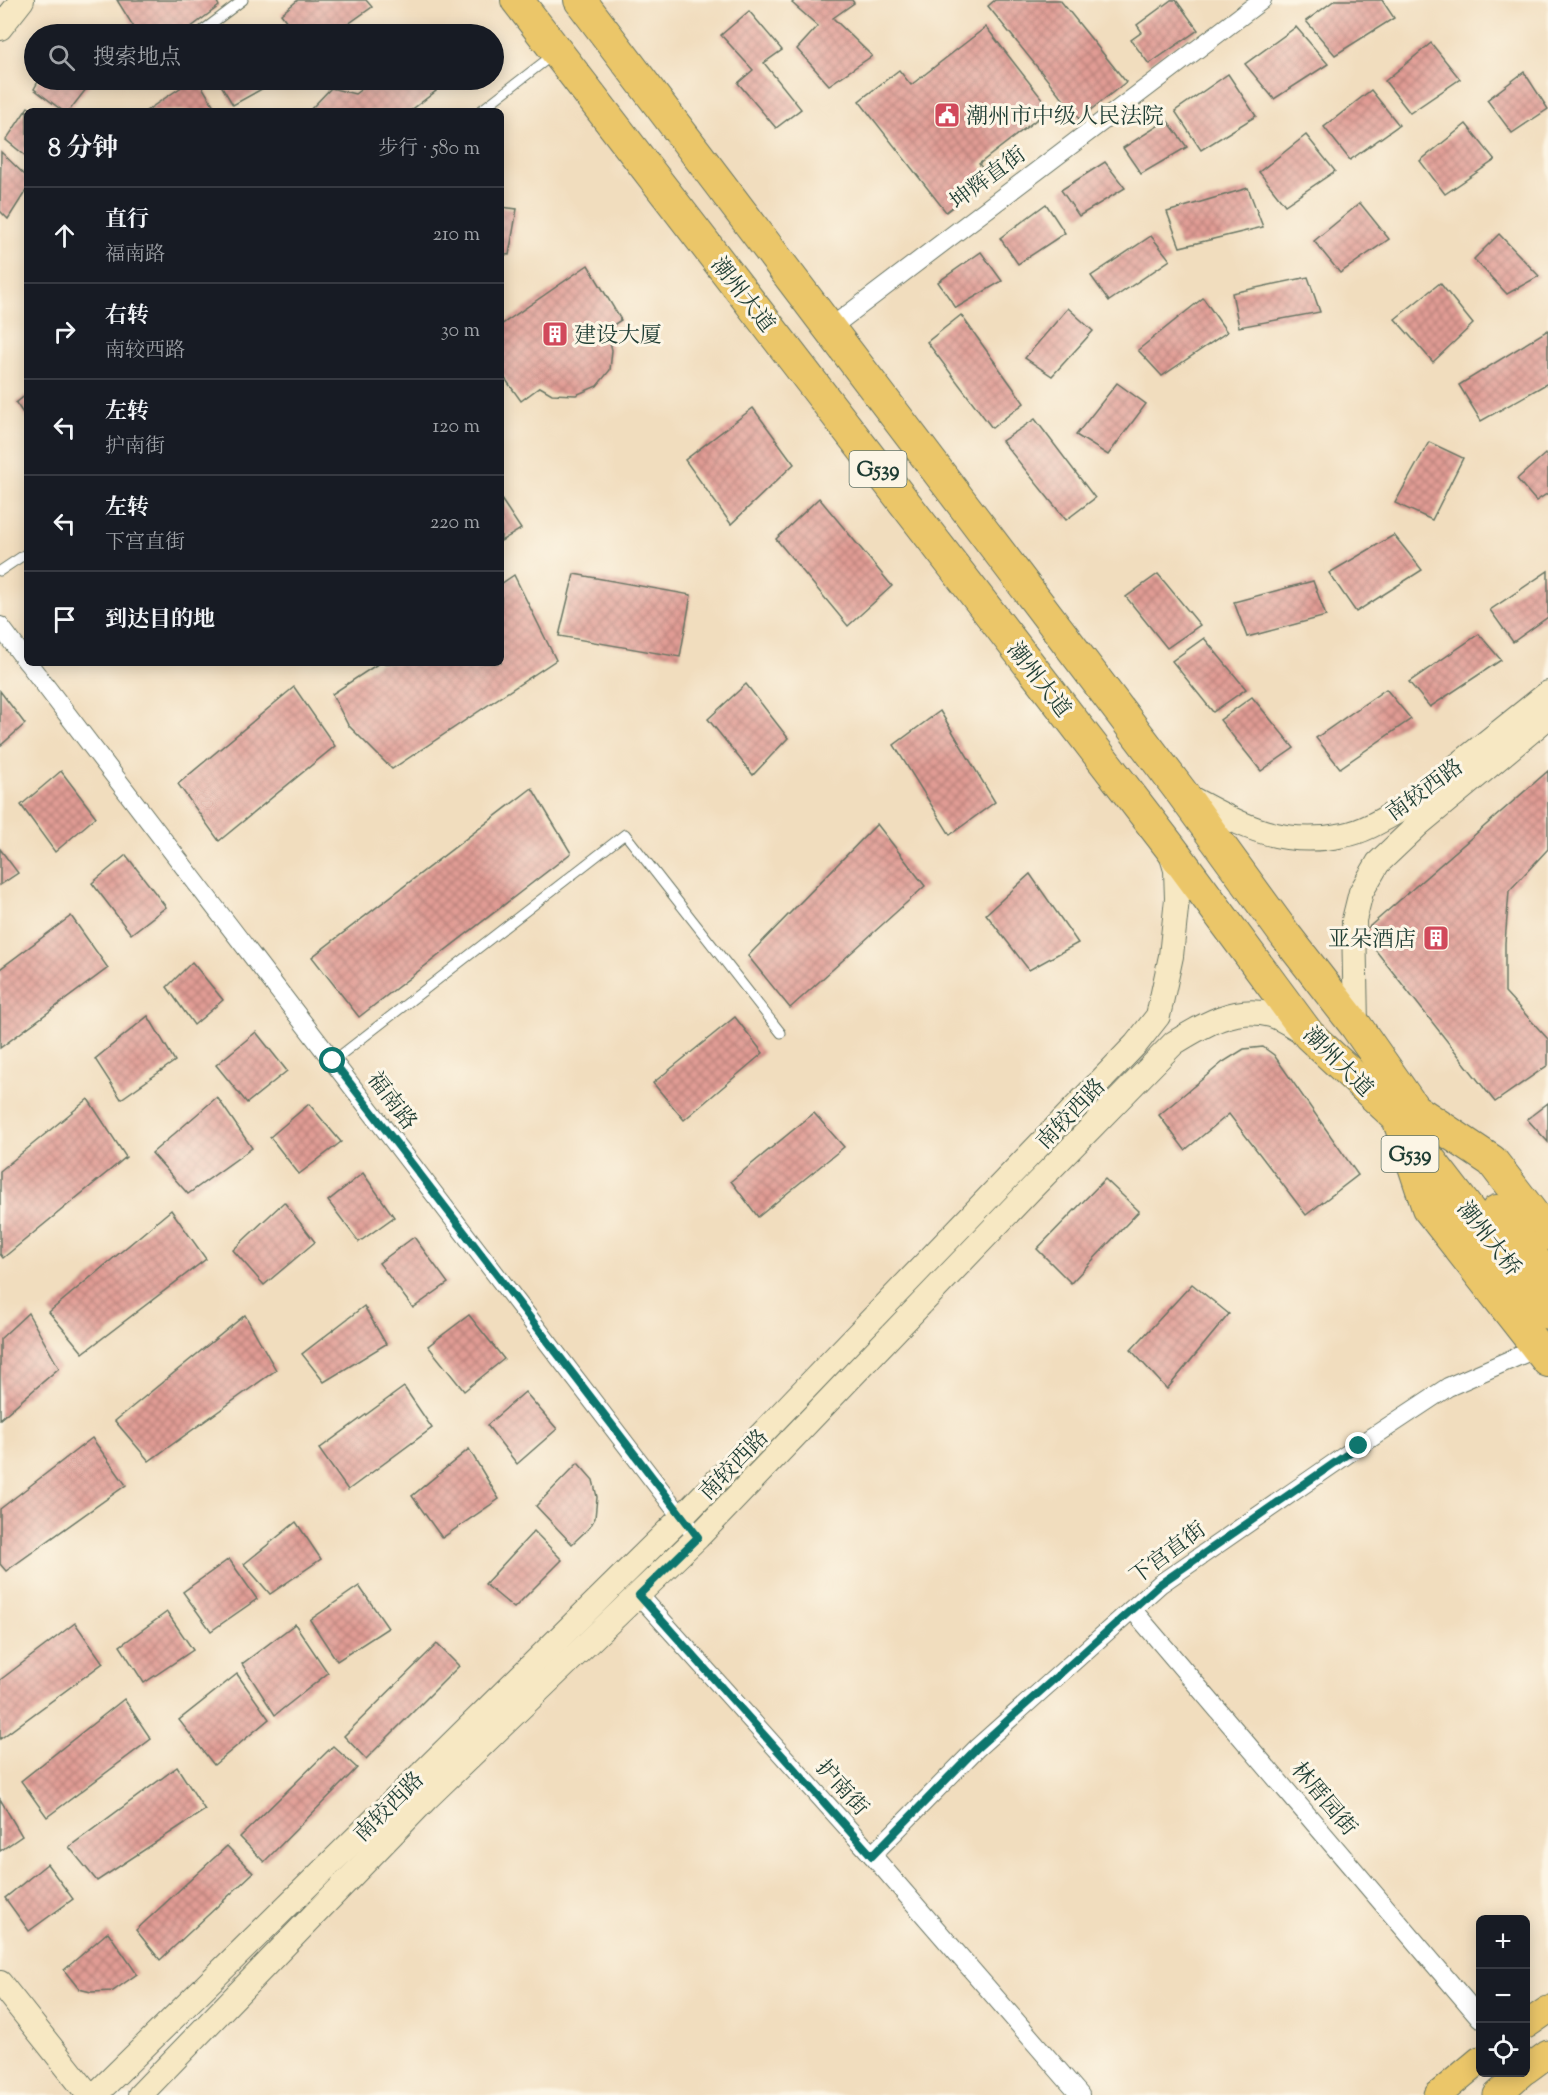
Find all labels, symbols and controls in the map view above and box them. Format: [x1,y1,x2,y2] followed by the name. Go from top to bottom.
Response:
[24,24,504,90] search box
[45,41,78,74] icon: search
[93,43,181,75] text: 搜索地点
[932,100,962,130] public building icon: 潮州市中级人民法院
[966,102,1164,134] place label: 潮州市中级人民法院
[48,131,119,168] text: 8 分钟
[378,135,480,164] text: 步行 · 580 m
[944,140,1034,219] street label: 坤辉直街
[105,205,149,237] text: 直行
[48,219,81,252] icon: ahead
[433,221,480,250] text: 210 m
[105,241,165,270] text: 福南路
[702,251,781,340] street label: 潮州大道
[105,301,149,333] text: 右转
[48,315,81,348] icon: right
[441,317,480,346] text: 30 m
[540,319,570,349] building icon: 建设大厦
[574,321,662,353] place label: 建设大厦
[105,337,185,366] text: 南较西路
[105,397,149,429] text: 左转
[48,411,81,444] icon: left
[432,413,480,442] text: 120 m
[105,433,165,462] text: 护南街
[850,451,906,487] road number: G539
[105,493,149,525] text: 左转
[48,507,81,540] icon: left
[430,509,480,538] text: 220 m
[105,529,185,558] text: 下宫直街
[48,603,81,636] icon: arrive
[105,605,215,637] text: 到达目的地
[998,636,1077,725] street label: 潮州大道
[1381,753,1471,830] street label: 南较西路
[1421,923,1451,953] building icon: 亚朵酒店
[1328,925,1416,957] place label: 亚朵酒店
[1294,1021,1379,1106] street label: 潮州大道
[319,1047,345,1073] route start
[358,1066,423,1138] street label: 福南路
[1030,1072,1114,1158] street label: 南较西路
[1382,1136,1438,1172] road number: G539
[1448,1195,1527,1284] street label: 潮州大桥
[693,1423,777,1509] street label: 南较西路
[1345,1432,1371,1458] route end
[1124,1515,1214,1594] street label: 下宫直街
[807,1754,875,1824] street label: 护南街
[1282,1756,1363,1844] street label: 林厝园街
[348,1766,433,1851] street label: 南较西路
[1476,1915,1530,2077] map controls
[1476,1915,1530,1969] button: +
[1476,1969,1530,2023] button: −
[1476,2023,1530,2077] button: locate

